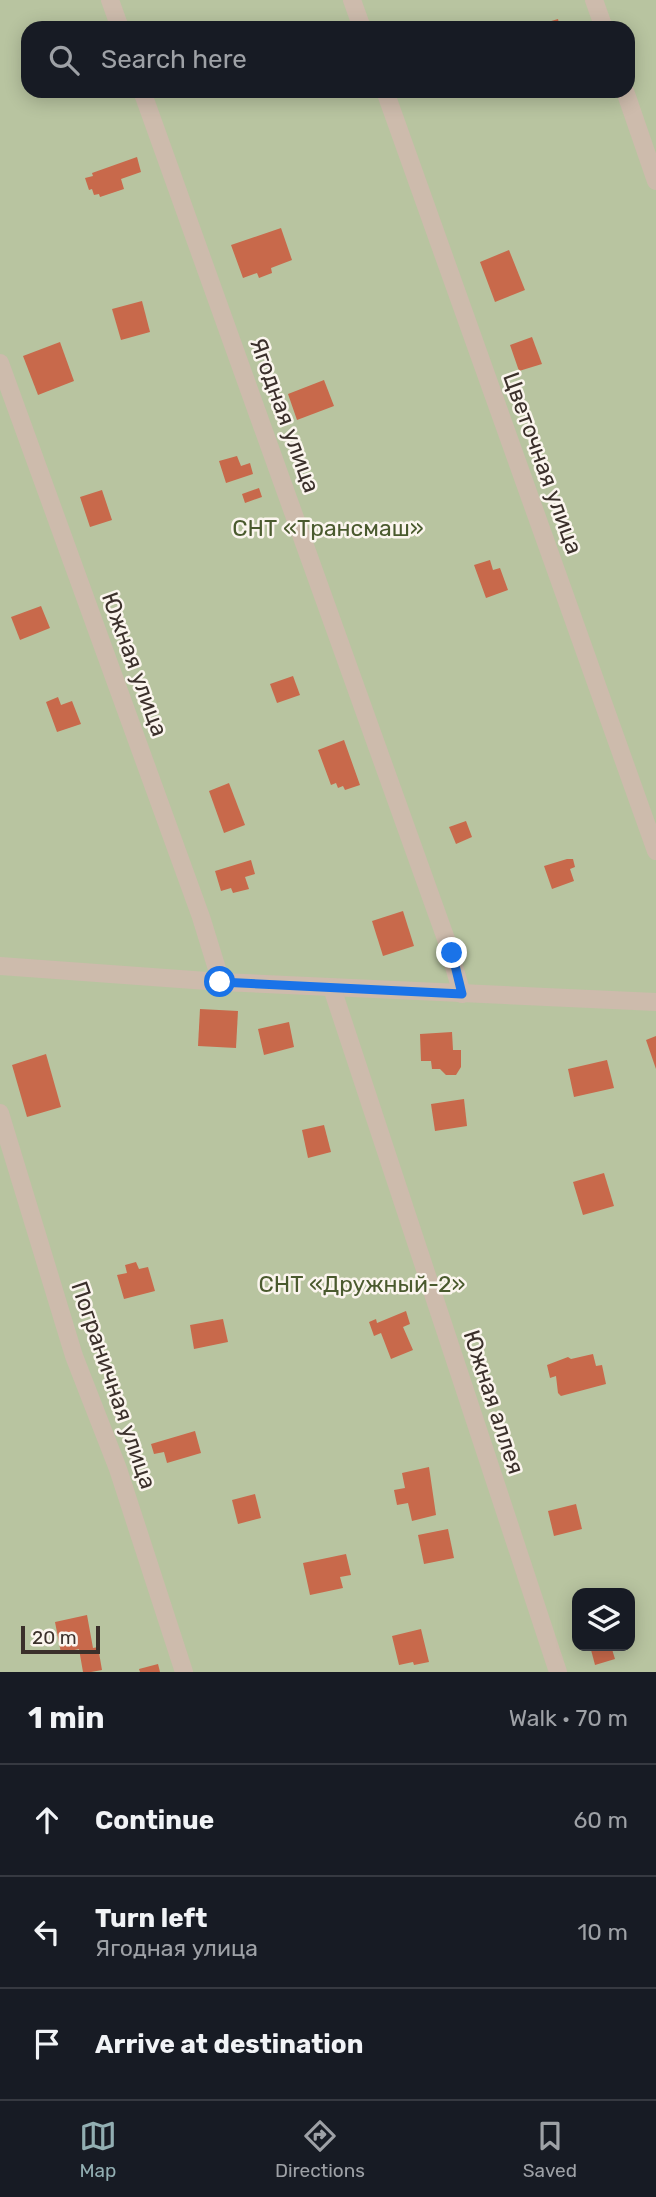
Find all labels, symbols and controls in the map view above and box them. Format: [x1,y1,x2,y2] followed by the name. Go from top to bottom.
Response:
[21,21,635,98] search box
[45,41,83,79] icon: search
[101,44,247,75] text: Search here
[244,334,326,496] street label: Ягодная улица
[497,368,589,558] street label: Цветочная улица
[232,514,424,542] park label: СНТ «Трансмаш»
[96,588,174,740] street label: Южная улица
[436,937,467,968] route end
[204,966,235,997] route start
[258,1270,466,1298] park label: СНТ «Дружный-2»
[65,1278,163,1492] street label: Пограничная улица
[458,1326,530,1478] street label: Южная аллея
[572,1588,635,1651] map controls
[572,1588,635,1651] button: layers
[21,1623,100,1655] scale bar
[32,1626,77,1649] text: 20 m
[28,1700,105,1736] text: 1 min
[509,1704,628,1732] text: Walk · 70 m
[28,1801,66,1839] icon: ahead
[95,1805,214,1836] text: Continue
[573,1806,628,1834] text: 60 m
[95,1903,207,1934] text: Turn left
[28,1913,66,1951] icon: left
[577,1918,628,1946] text: 10 m
[95,1934,258,1962] text: Ягодная улица
[28,2025,66,2063] icon: arrive
[95,2029,363,2060] text: Arrive at destination
[79,2117,117,2182] tab: Map
[275,2117,365,2182] tab: Directions
[523,2117,577,2182] tab: Saved

